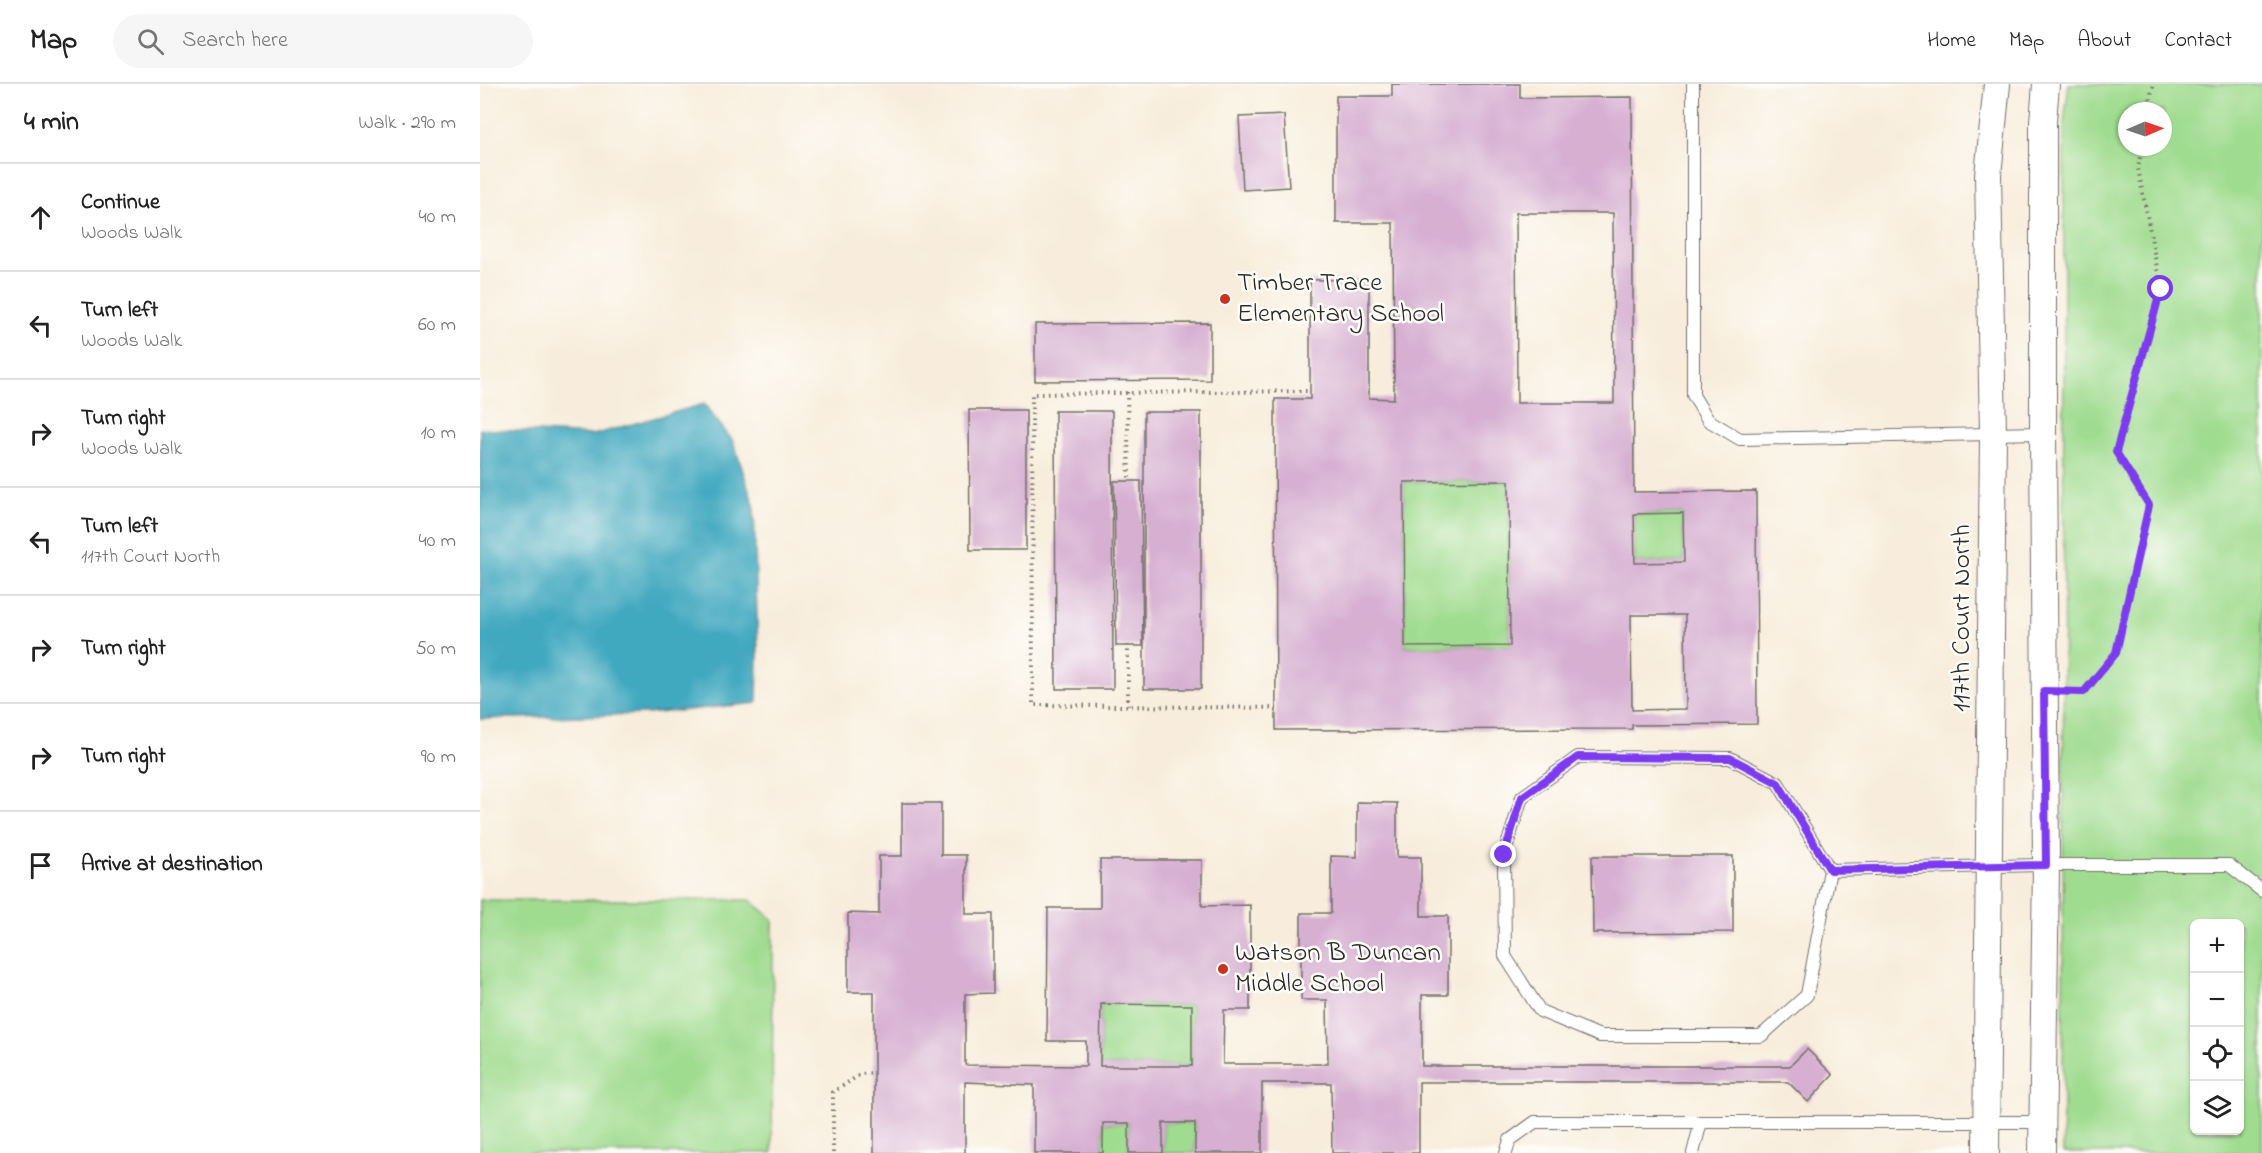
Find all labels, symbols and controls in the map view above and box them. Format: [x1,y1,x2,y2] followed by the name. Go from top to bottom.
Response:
[113,14,533,68] search box
[30,21,77,62] text: Map
[134,25,167,58] icon: search
[182,25,288,57] text: Search here
[1927,26,1976,56] text: Home
[2009,26,2044,56] text: Map
[2077,26,2131,56] text: About
[2164,26,2232,56] text: Contact
[2118,102,2172,156] north arrow
[24,104,79,142] text: 4 min
[358,109,456,138] text: Walk · 290 m
[81,187,160,219] text: Continue
[24,201,57,234] icon: ahead
[419,203,456,232] text: 40 m
[81,219,182,248] text: Woods Walk
[1237,264,1444,334] place label: Timber Trace Elementary School
[2147,275,2173,301] route start
[1218,292,1232,306] marker: Timber Trace Elementary School
[81,295,158,327] text: Turn left
[24,309,57,342] icon: left
[418,311,456,340] text: 60 m
[81,327,182,356] text: Woods Walk
[81,403,166,435] text: Turn right
[24,417,57,450] icon: right
[420,419,456,448] text: 10 m
[81,435,182,464] text: Woods Walk
[81,511,158,543] text: Turn left
[1943,524,1982,712] street label: 117th Court North
[24,525,57,558] icon: left
[419,527,456,556] text: 40 m
[81,543,220,572] text: 117th Court North
[24,633,57,666] icon: right
[81,633,166,665] text: Turn right
[415,635,456,664] text: 50 m
[24,741,57,774] icon: right
[81,741,166,773] text: Turn right
[421,743,456,772] text: 90 m
[1490,841,1516,867] route end
[24,849,57,882] icon: arrive
[81,849,263,881] text: Arrive at destination
[2190,919,2244,1135] map controls
[2190,919,2244,973] button: +
[1235,934,1441,1004] place label: Watson B Duncan Middle School
[1216,962,1230,976] marker: Watson B Duncan Middle School
[2190,973,2244,1027] button: −
[2190,1027,2244,1081] button: locate
[2190,1081,2244,1135] button: layers

